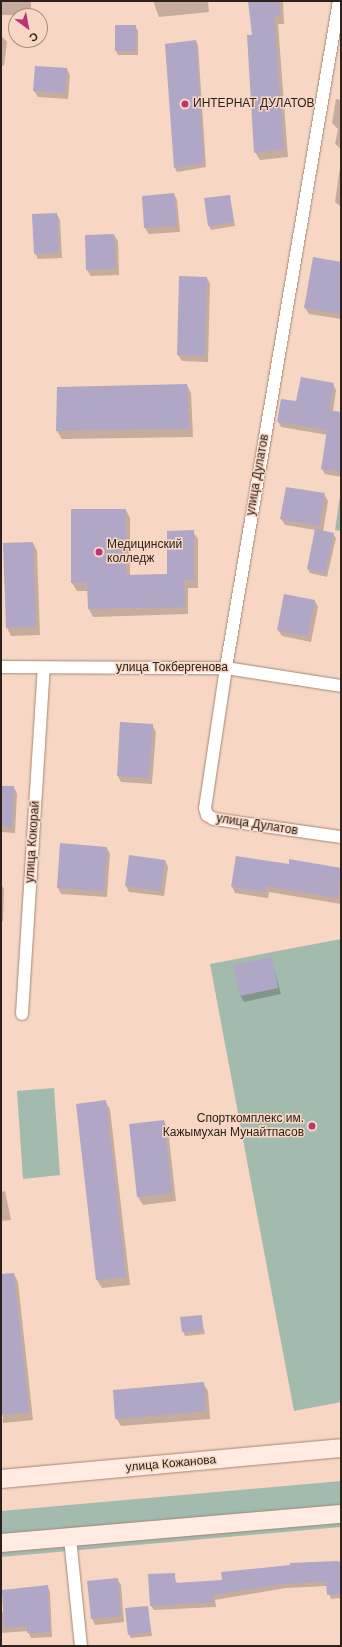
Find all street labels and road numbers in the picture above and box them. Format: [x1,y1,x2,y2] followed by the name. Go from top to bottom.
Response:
[244,433,272,517] street label: улица Дулатов
[116,661,228,675] street label: улица Токбергенова
[23,801,43,883] street label: улица Кокорай
[215,811,299,839] street label: улица Дулатов
[125,1453,217,1475] street label: улица Кожанова

